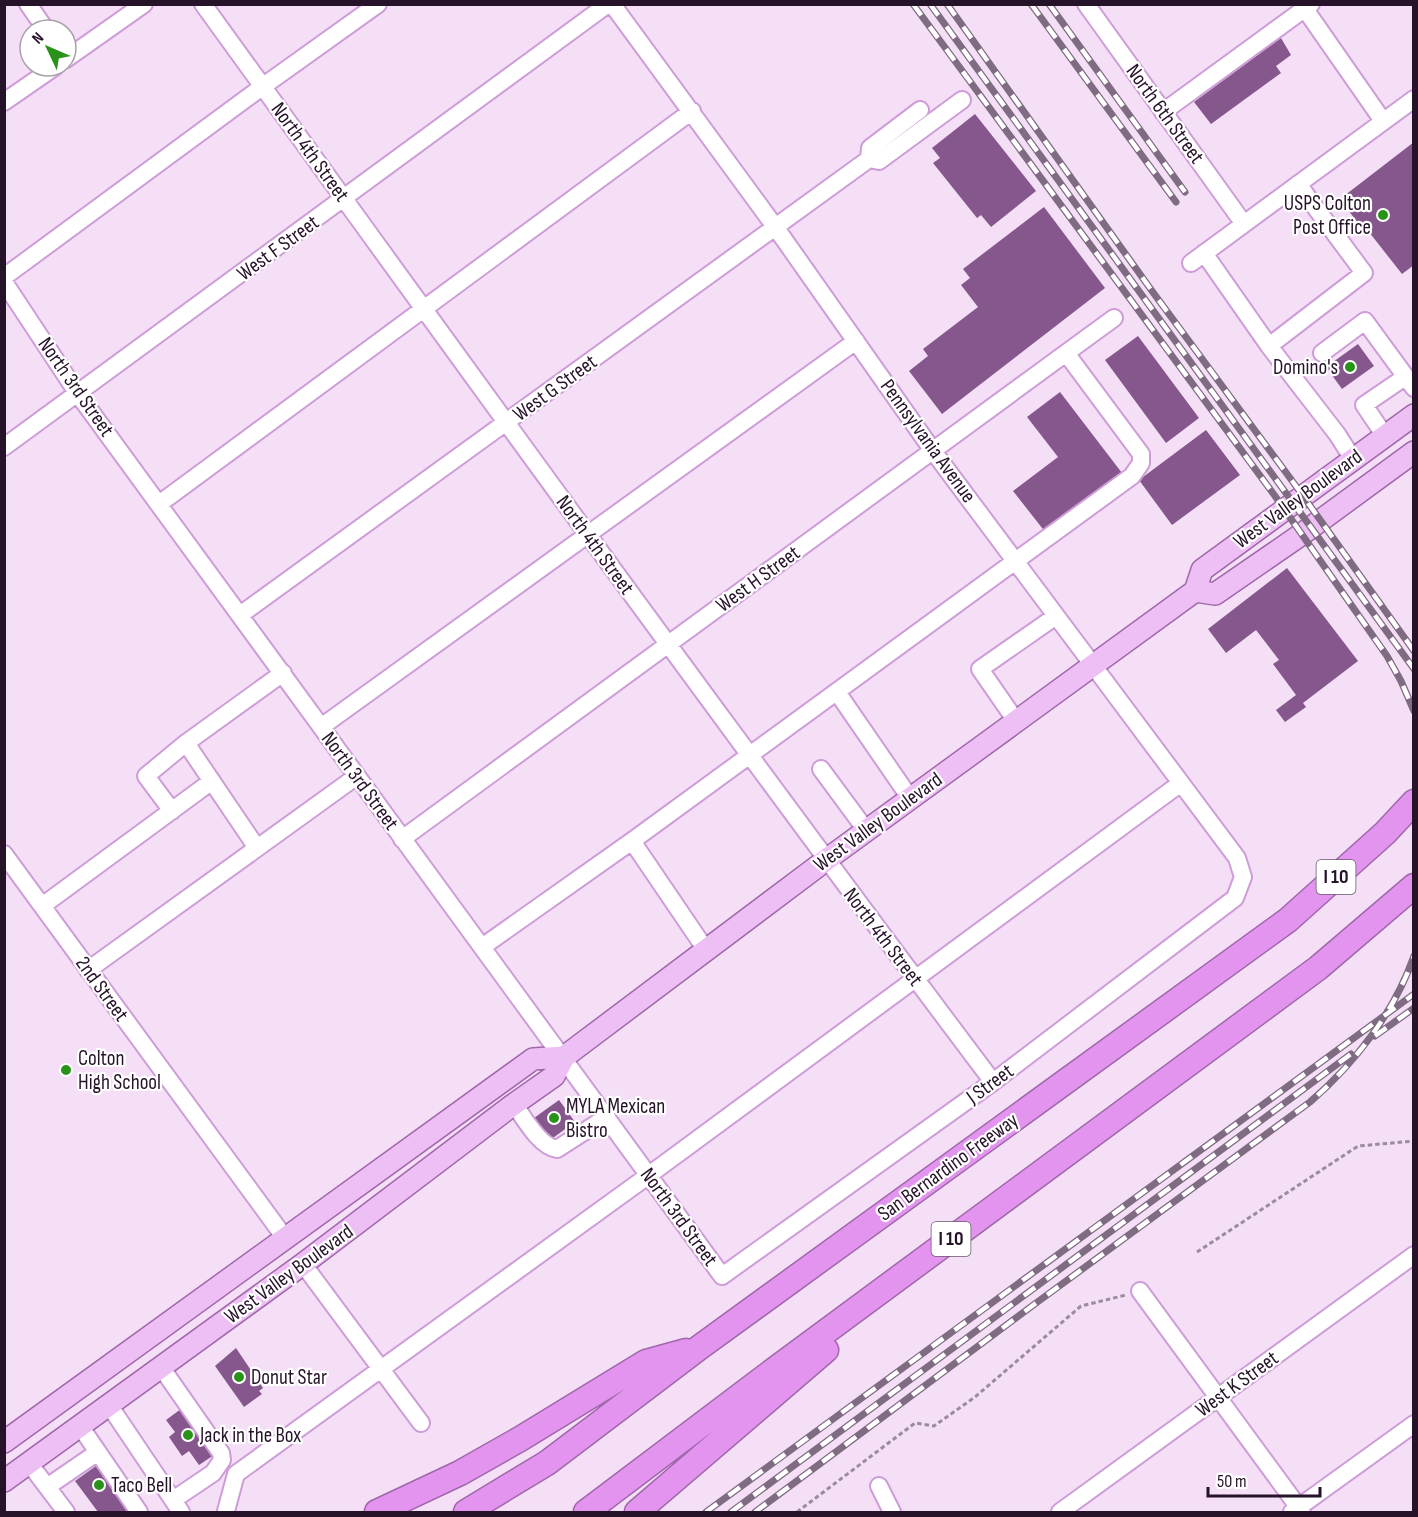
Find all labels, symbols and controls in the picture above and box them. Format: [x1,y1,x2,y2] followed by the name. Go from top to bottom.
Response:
[18,18,78,78] north arrow
[28,29,48,48] text: N
[1121,59,1209,169] street label: North 6th Street
[266,98,354,206] street label: North 4th Street
[1284,191,1371,240] place label: USPS Colton Post Office
[1376,208,1390,222] marker: USPS Colton Post Office
[232,210,324,286] street label: West F Street
[33,333,119,441] street label: North 3rd Street
[508,349,602,427] street label: West G Street
[1273,355,1338,380] place label: Domino's
[1343,360,1357,374] marker: Domino's
[875,374,981,508] street label: Pennsylvania Avenue
[1229,444,1367,554] street label: West Valley Boulevard
[551,491,639,599] street label: North 4th Street
[711,540,805,618] street label: West H Street
[316,727,404,835] street label: North 3rd Street
[809,767,947,877] street label: West Valley Boulevard
[1316,860,1356,894] road number: I 10
[838,883,928,991] street label: North 4th Street
[70,952,134,1026] street label: 2nd Street
[78,1046,161,1095] place label: Colton High School
[961,1059,1018,1110] street label: J Street
[59,1063,73,1077] marker: Colton High School
[566,1094,665,1143] place label: MYLA Mexican Bistro
[873,1108,1023,1226] street label: San Bernardino Freeway
[547,1111,561,1125] marker: MYLA Mexican Bistro
[635,1163,723,1271] street label: North 3rd Street
[220,1219,358,1329] street label: West Valley Boulevard
[932,1222,970,1256] road number: I 10
[1191,1346,1283,1422] street label: West K Street
[251,1365,327,1390] place label: Donut Star
[232,1370,246,1384] marker: Donut Star
[199,1423,301,1448] place label: Jack in the Box
[181,1428,195,1442] marker: Jack in the Box
[1208,1460,1320,1498] scale bar
[1217,1471,1247,1492] text: 50 m
[111,1473,172,1498] place label: Taco Bell
[92,1478,106,1492] marker: Taco Bell

